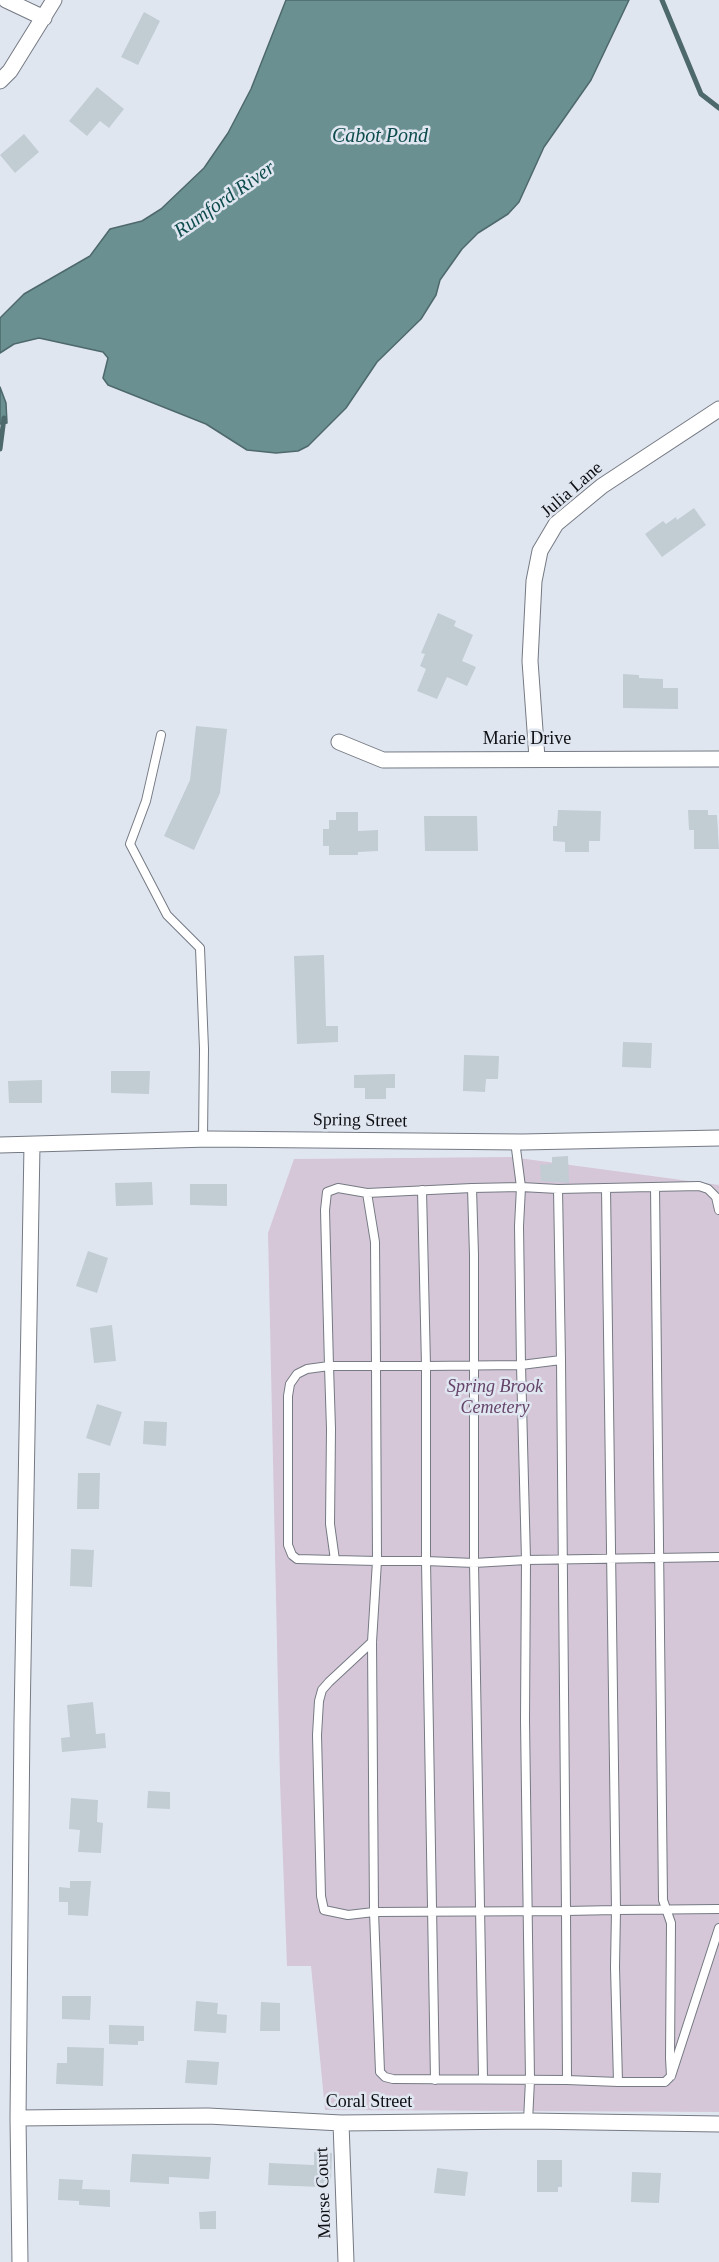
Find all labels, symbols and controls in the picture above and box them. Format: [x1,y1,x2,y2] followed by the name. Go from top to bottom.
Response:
[332,125,428,149] water label: Cabot Pond
[170,156,280,244] water label: Rumford River
[537,457,607,523] street label: Julia Lane
[483,728,571,750] street label: Marie Drive
[313,1109,407,1133] street label: Spring Street
[447,1376,543,1418] park label: Spring Brook Cemetery
[326,2091,412,2113] street label: Coral Street
[312,2147,336,2239] street label: Morse Court

